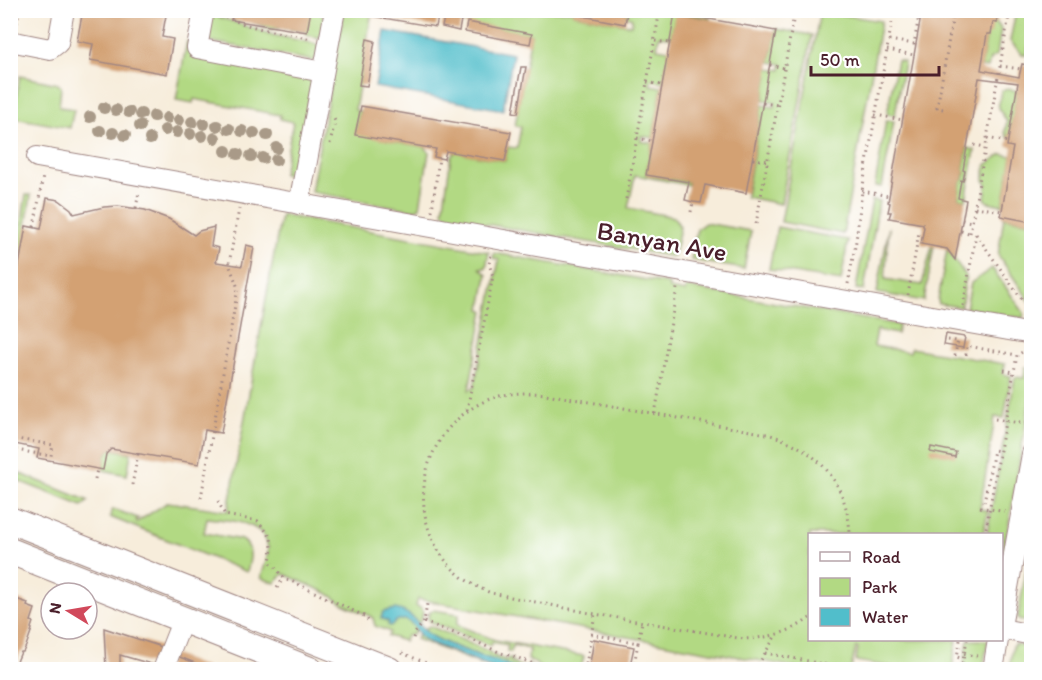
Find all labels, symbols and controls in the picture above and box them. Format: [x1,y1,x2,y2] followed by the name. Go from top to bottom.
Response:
[811,39,938,77] scale bar
[820,49,860,71] text: 50 m
[594,214,730,268] street label: Banyan Ave
[808,533,1003,641] legend
[862,546,901,568] text: Road
[862,576,897,598] text: Park
[39,581,99,641] north arrow
[44,601,65,615] text: N
[862,606,908,628] text: Water

